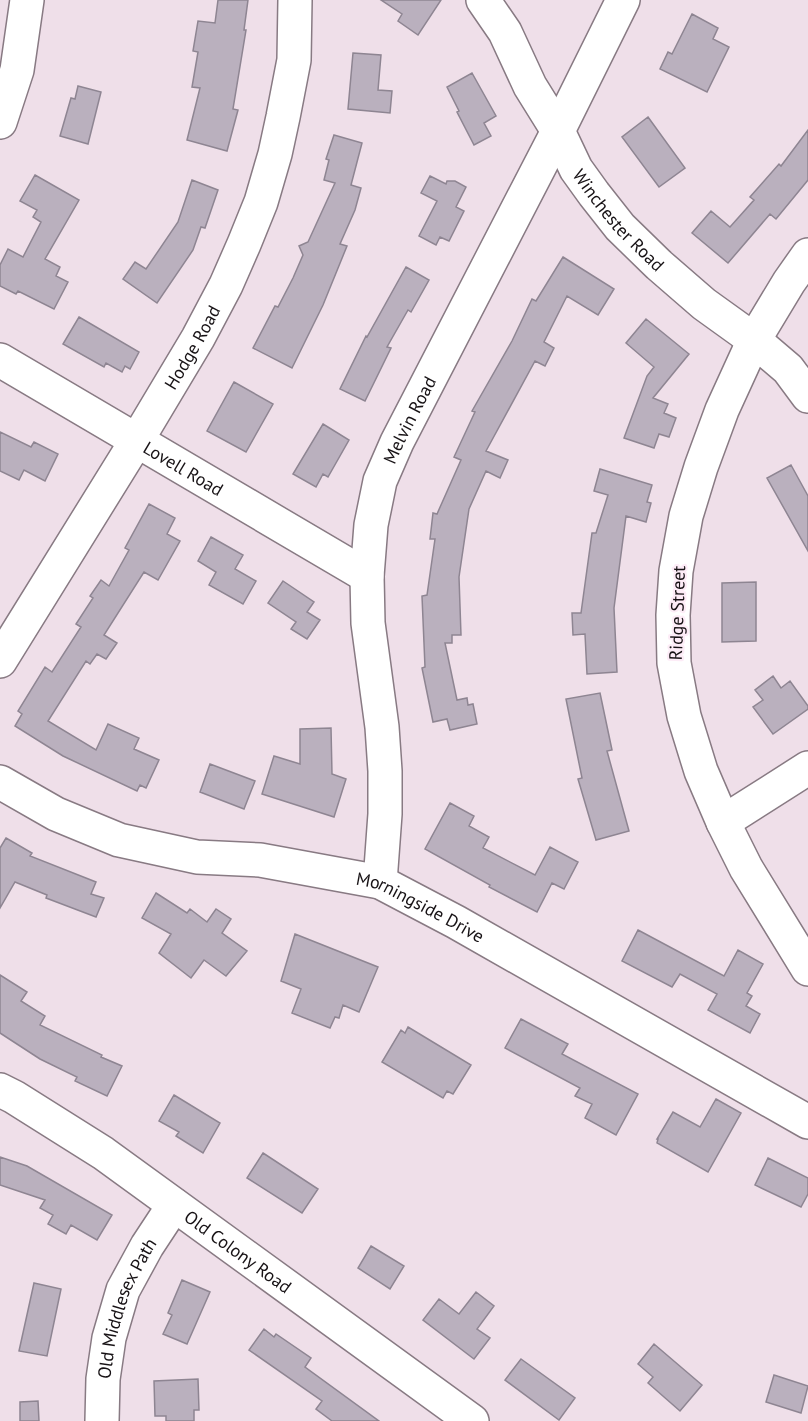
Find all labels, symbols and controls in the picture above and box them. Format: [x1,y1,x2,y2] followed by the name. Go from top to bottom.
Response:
[568,164,670,276] street label: Winchester Road
[159,301,225,393] street label: Hodge Road
[378,372,441,467] street label: Melvin Road
[139,436,228,500] street label: Lovell Road
[664,565,690,661] street label: Ridge Street
[354,866,489,947] street label: Morningside Drive
[180,1205,296,1298] street label: Old Colony Road
[92,1233,161,1380] street label: Old Middlesex Path

